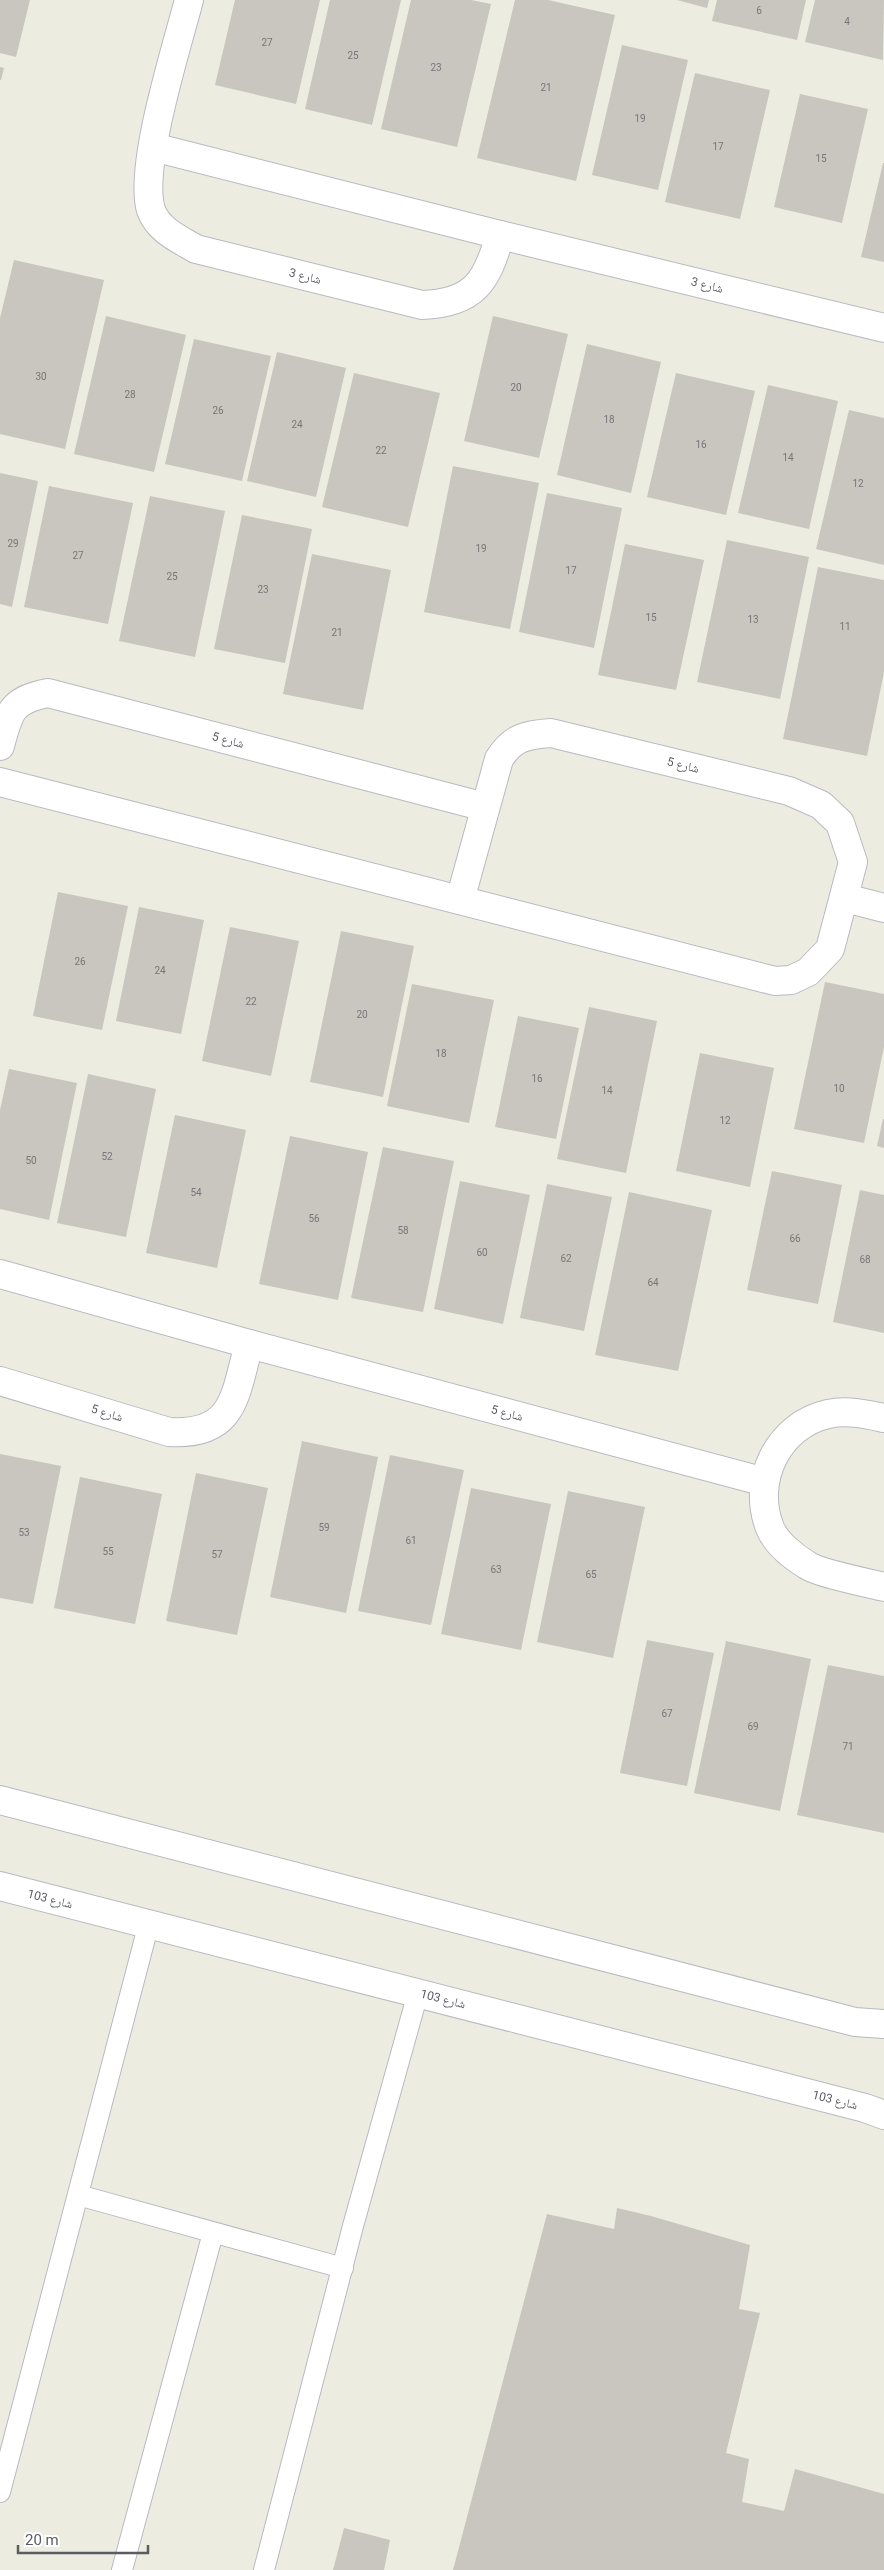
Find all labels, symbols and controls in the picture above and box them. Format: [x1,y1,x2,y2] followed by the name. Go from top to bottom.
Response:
[756,5,762,16] house number: 6
[844,16,850,27] house number: 4
[261,37,273,48] house number: 27
[347,50,359,61] house number: 25
[430,62,442,73] house number: 23
[540,82,552,93] house number: 21
[634,113,646,124] house number: 19
[712,141,724,152] house number: 17
[815,153,827,164] house number: 15
[287,265,323,288] street label: شارع 3
[689,274,725,297] street label: شارع 3
[35,371,47,382] house number: 30
[510,382,522,393] house number: 20
[124,389,136,400] house number: 28
[212,405,224,416] house number: 26
[603,414,615,425] house number: 18
[291,419,303,430] house number: 24
[695,439,707,450] house number: 16
[375,445,387,456] house number: 22
[782,452,794,463] house number: 14
[852,478,864,489] house number: 12
[7,538,19,549] house number: 29
[475,543,487,554] house number: 19
[72,550,84,561] house number: 27
[565,565,577,576] house number: 17
[166,571,178,582] house number: 25
[257,584,269,595] house number: 23
[645,612,657,623] house number: 15
[747,614,759,625] house number: 13
[839,621,851,632] house number: 11
[331,627,343,638] house number: 21
[210,729,246,752] street label: شارع 5
[665,754,701,777] street label: شارع 5
[74,956,86,967] house number: 26
[154,965,166,976] house number: 24
[245,996,257,1007] house number: 22
[356,1009,368,1020] house number: 20
[435,1048,447,1059] house number: 18
[531,1073,543,1084] house number: 16
[833,1083,845,1094] house number: 10
[601,1085,613,1096] house number: 14
[719,1115,731,1126] house number: 12
[101,1151,113,1162] house number: 52
[25,1155,37,1166] house number: 50
[190,1187,202,1198] house number: 54
[308,1213,320,1224] house number: 56
[397,1225,409,1236] house number: 58
[789,1233,801,1244] house number: 66
[476,1247,488,1258] house number: 60
[560,1253,572,1264] house number: 62
[859,1254,871,1265] house number: 68
[647,1277,659,1288] house number: 64
[89,1402,125,1425] street label: شارع 5
[489,1402,525,1425] street label: شارع 5
[318,1522,330,1533] house number: 59
[18,1527,30,1538] house number: 53
[405,1535,417,1546] house number: 61
[102,1546,114,1557] house number: 55
[211,1549,223,1560] house number: 57
[490,1564,502,1575] house number: 63
[585,1569,597,1580] house number: 65
[661,1708,673,1719] house number: 67
[747,1721,759,1732] house number: 69
[842,1741,854,1752] house number: 71
[26,1887,74,1912] street label: شارع 103
[419,1987,467,2012] street label: شارع 103
[811,2088,859,2113] street label: شارع 103
[18,2522,148,2554] scale bar
[25,2531,59,2549] text: 20 m

